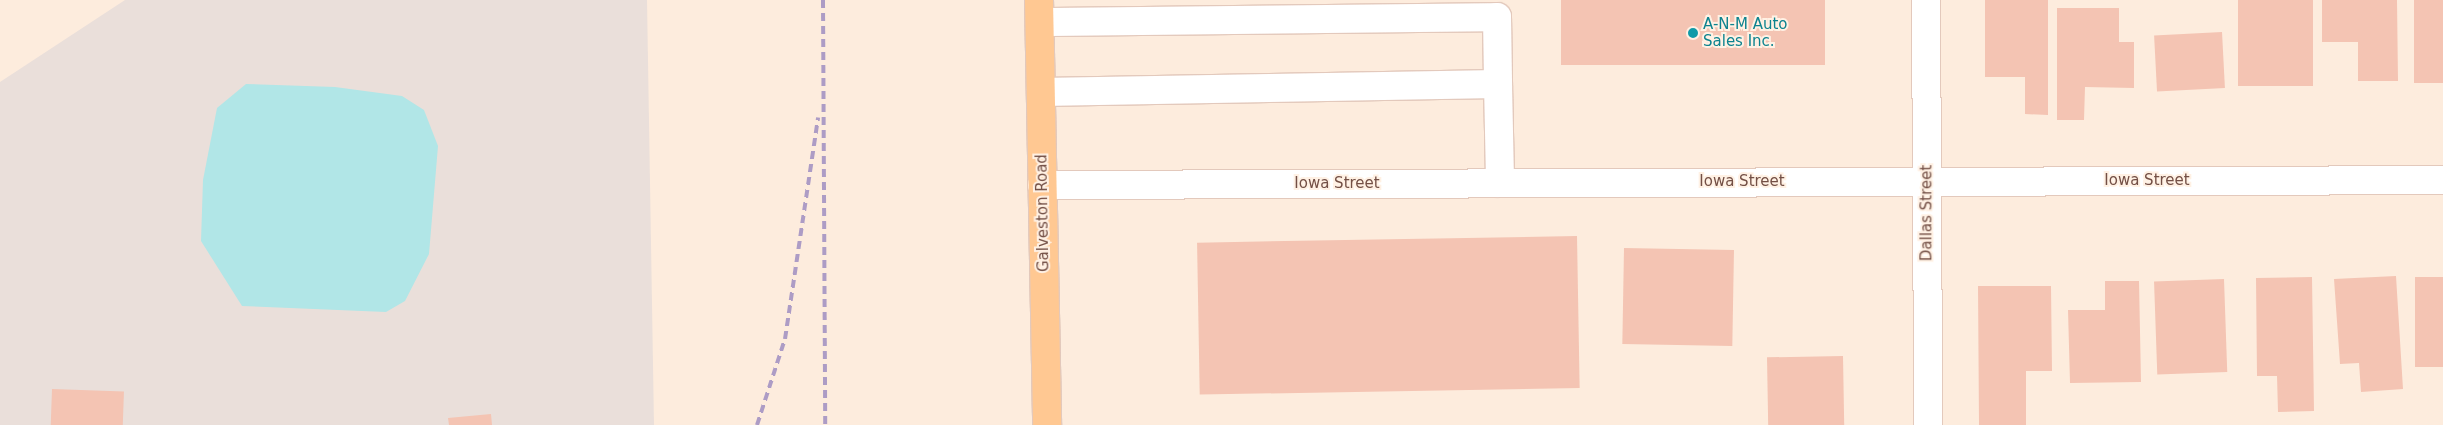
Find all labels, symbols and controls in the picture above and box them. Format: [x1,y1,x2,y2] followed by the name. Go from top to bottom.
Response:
[1703,15,1788,50] place label: A-N-M Auto Sales Inc.
[1687,27,1699,39] marker: A-N-M Auto Sales Inc.
[1033,154,1053,272] street label: Galveston Road
[1918,165,1936,261] street label: Dallas Street
[2104,172,2190,190] street label: Iowa Street
[1699,173,1785,191] street label: Iowa Street
[1294,175,1380,193] street label: Iowa Street

